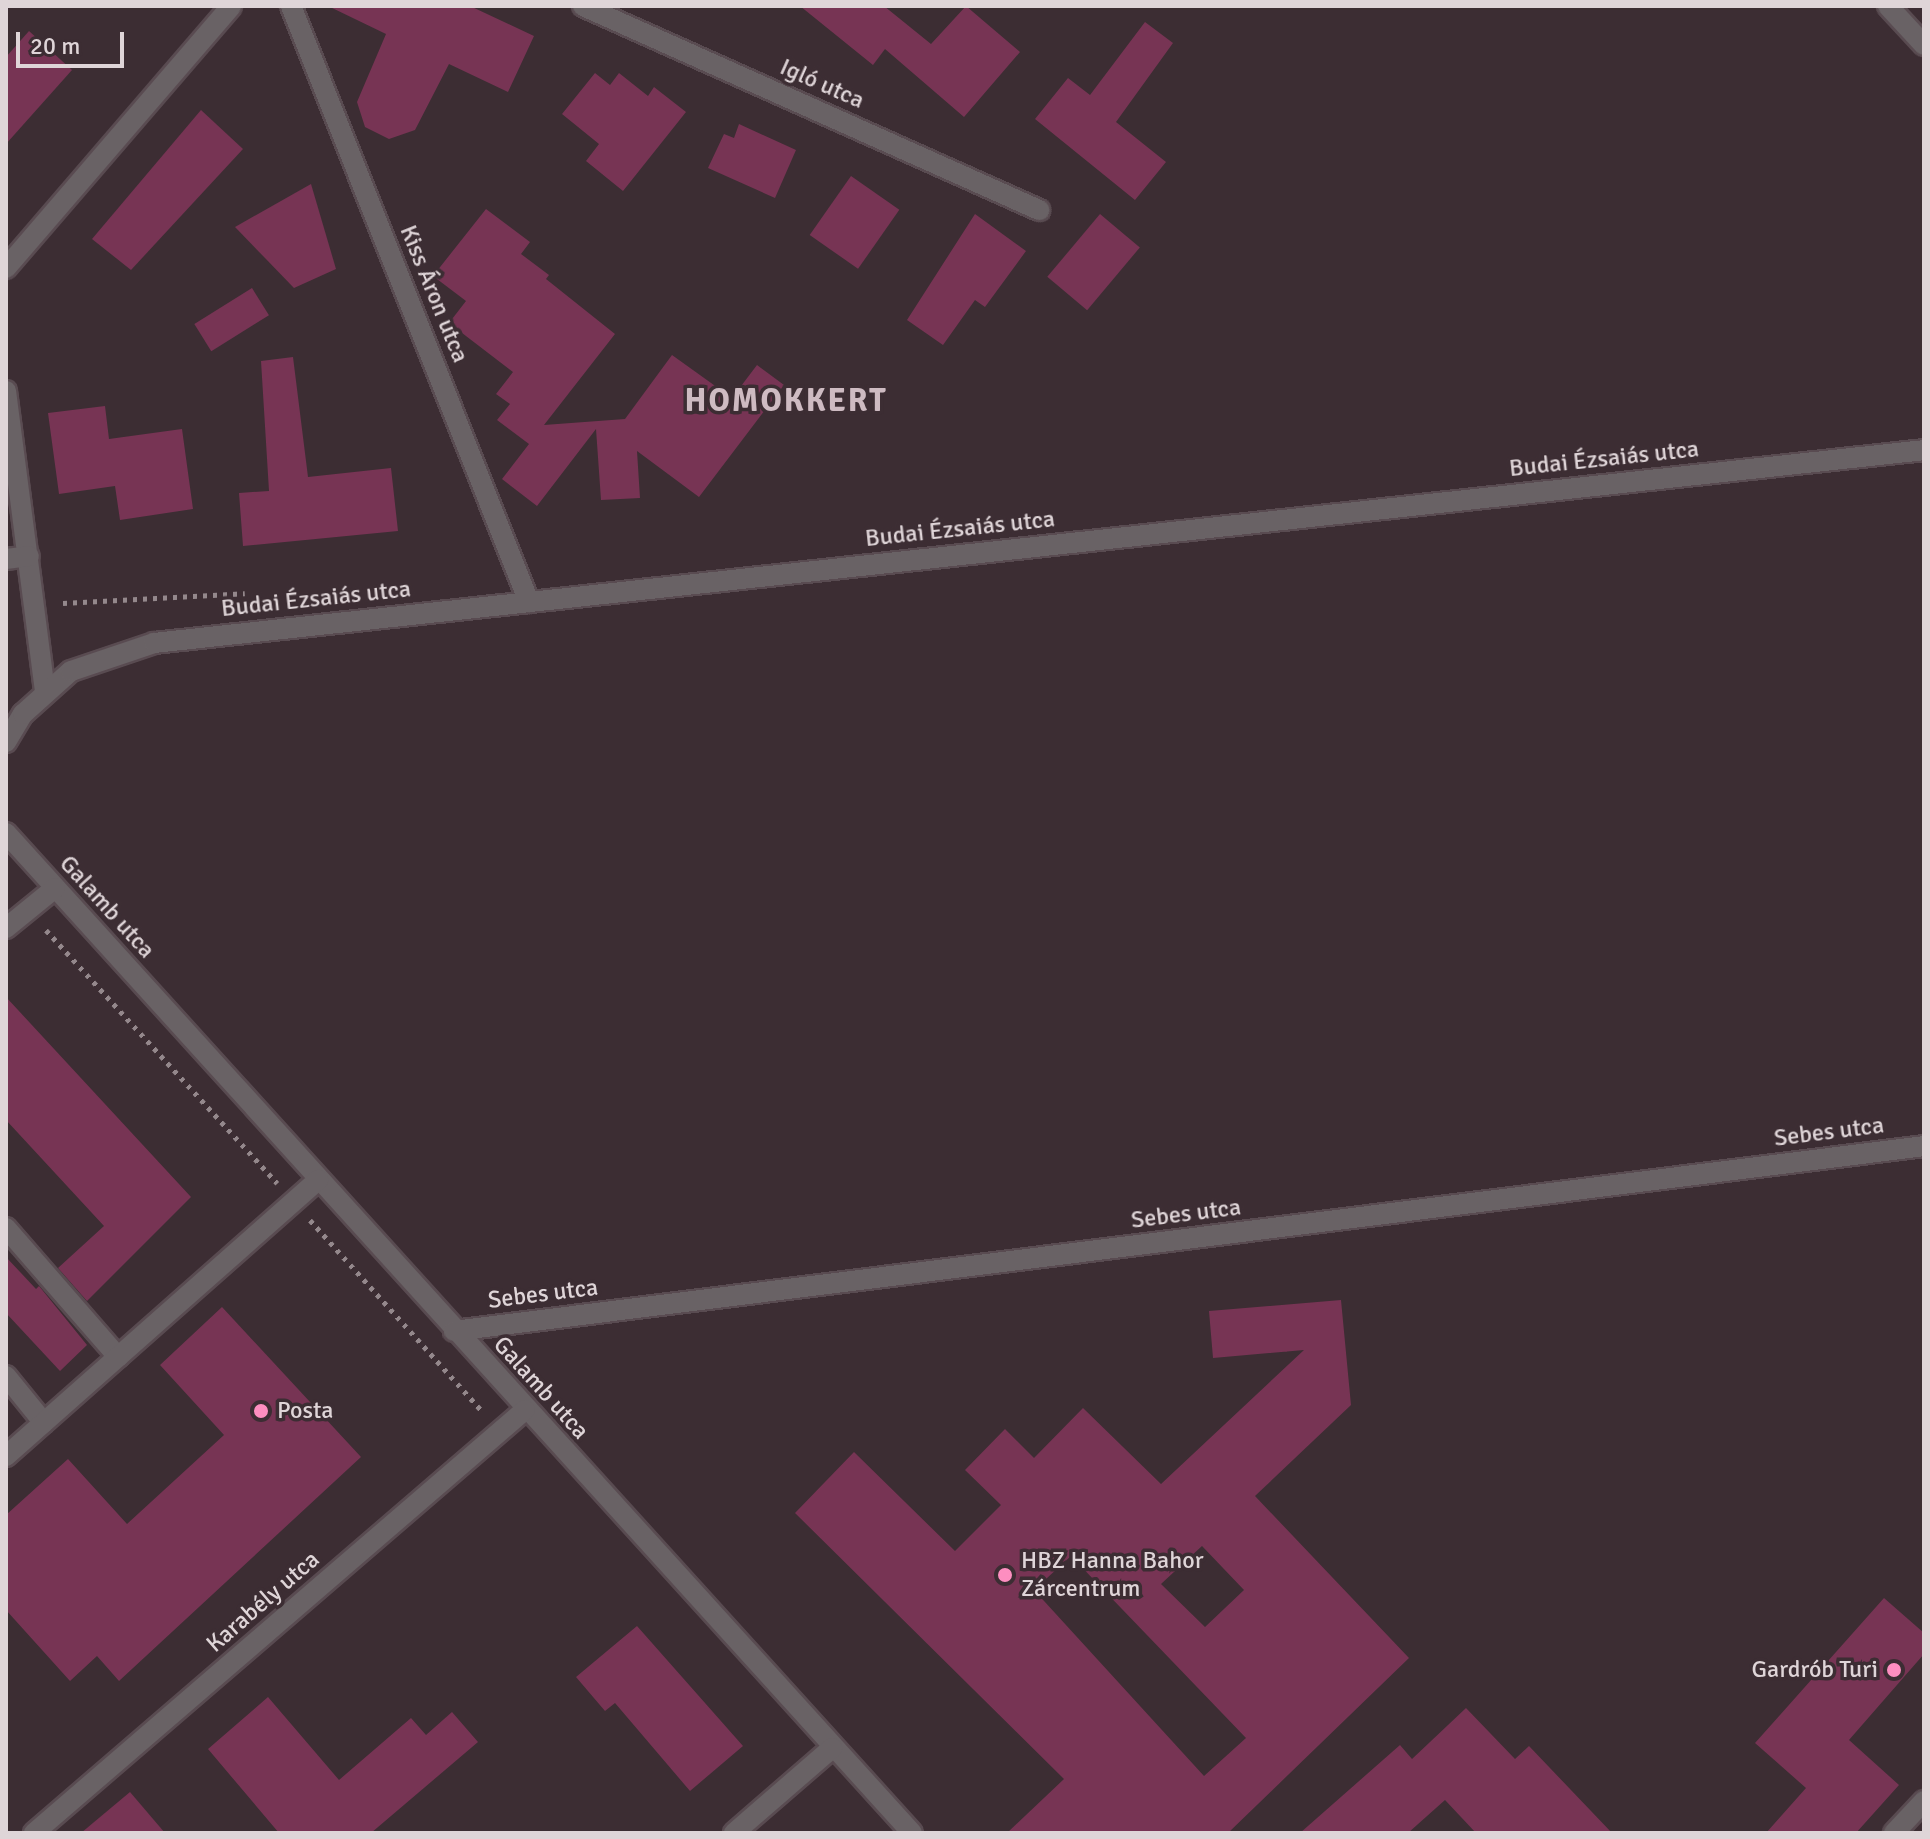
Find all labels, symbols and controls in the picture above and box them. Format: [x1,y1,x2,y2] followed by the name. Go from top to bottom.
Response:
[20,16,128,66] scale bar
[30,31,80,61] text: 20 m
[775,53,869,115] street label: Igló utca
[393,221,475,367] street label: Kiss Áron utca
[685,382,887,420] district label: HOMOKKERT
[1508,435,1700,483] street label: Budai Ézsaiás utca
[864,505,1056,553] street label: Budai Ézsaiás utca
[220,575,412,623] street label: Budai Ézsaiás utca
[53,850,161,964] street label: Galamb utca
[1772,1111,1886,1153] street label: Sebes utca
[1129,1193,1243,1235] street label: Sebes utca
[486,1273,600,1315] street label: Sebes utca
[487,1331,595,1445] street label: Galamb utca
[277,1397,334,1425] place label: Posta
[252,1402,270,1420] marker: Posta
[201,1545,325,1659] street label: Karabély utca
[1021,1547,1204,1603] place label: HBZ Hanna Bahor Zárcentrum
[996,1566,1014,1584] marker: HBZ Hanna Bahor Zárcentrum
[1752,1656,1878,1684] place label: Gardrób Turi
[1885,1661,1903,1679] marker: Gardrób Turi

